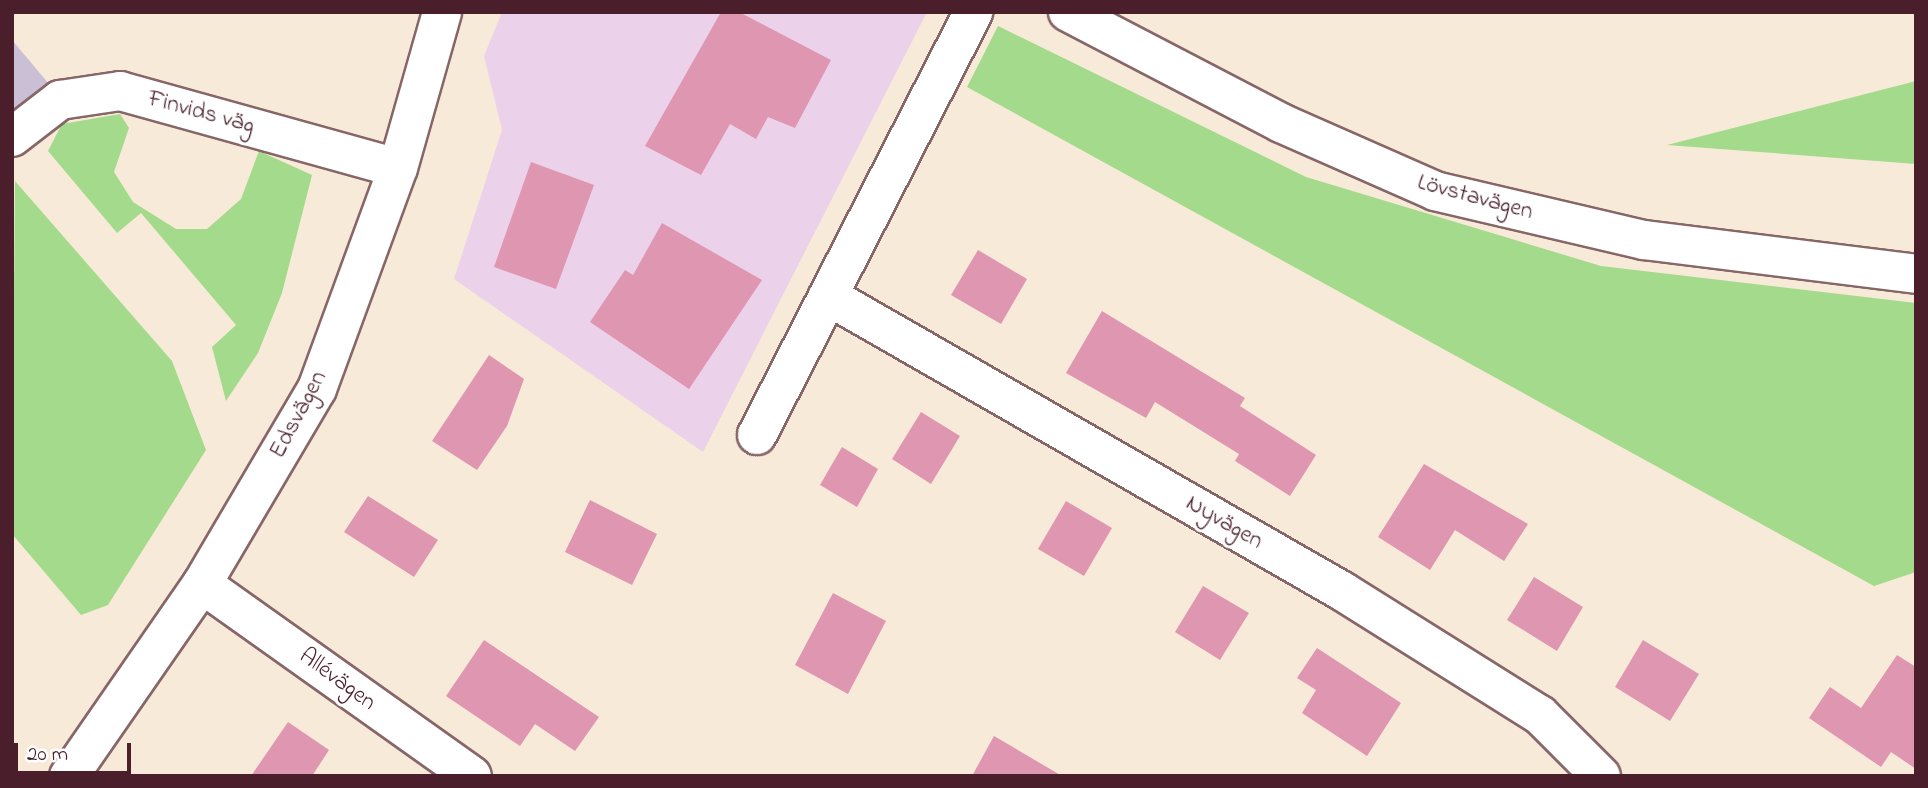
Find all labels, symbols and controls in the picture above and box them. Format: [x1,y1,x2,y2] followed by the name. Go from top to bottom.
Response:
[145,85,257,141] street label: Finvids väg
[1414,169,1536,227] street label: Lövstavägen
[264,366,334,464] street label: Edsvägen
[1180,489,1268,557] street label: Nyvägen
[293,642,381,718] street label: Allévägen
[18,728,135,772] scale bar
[27,740,68,770] text: 20 m

